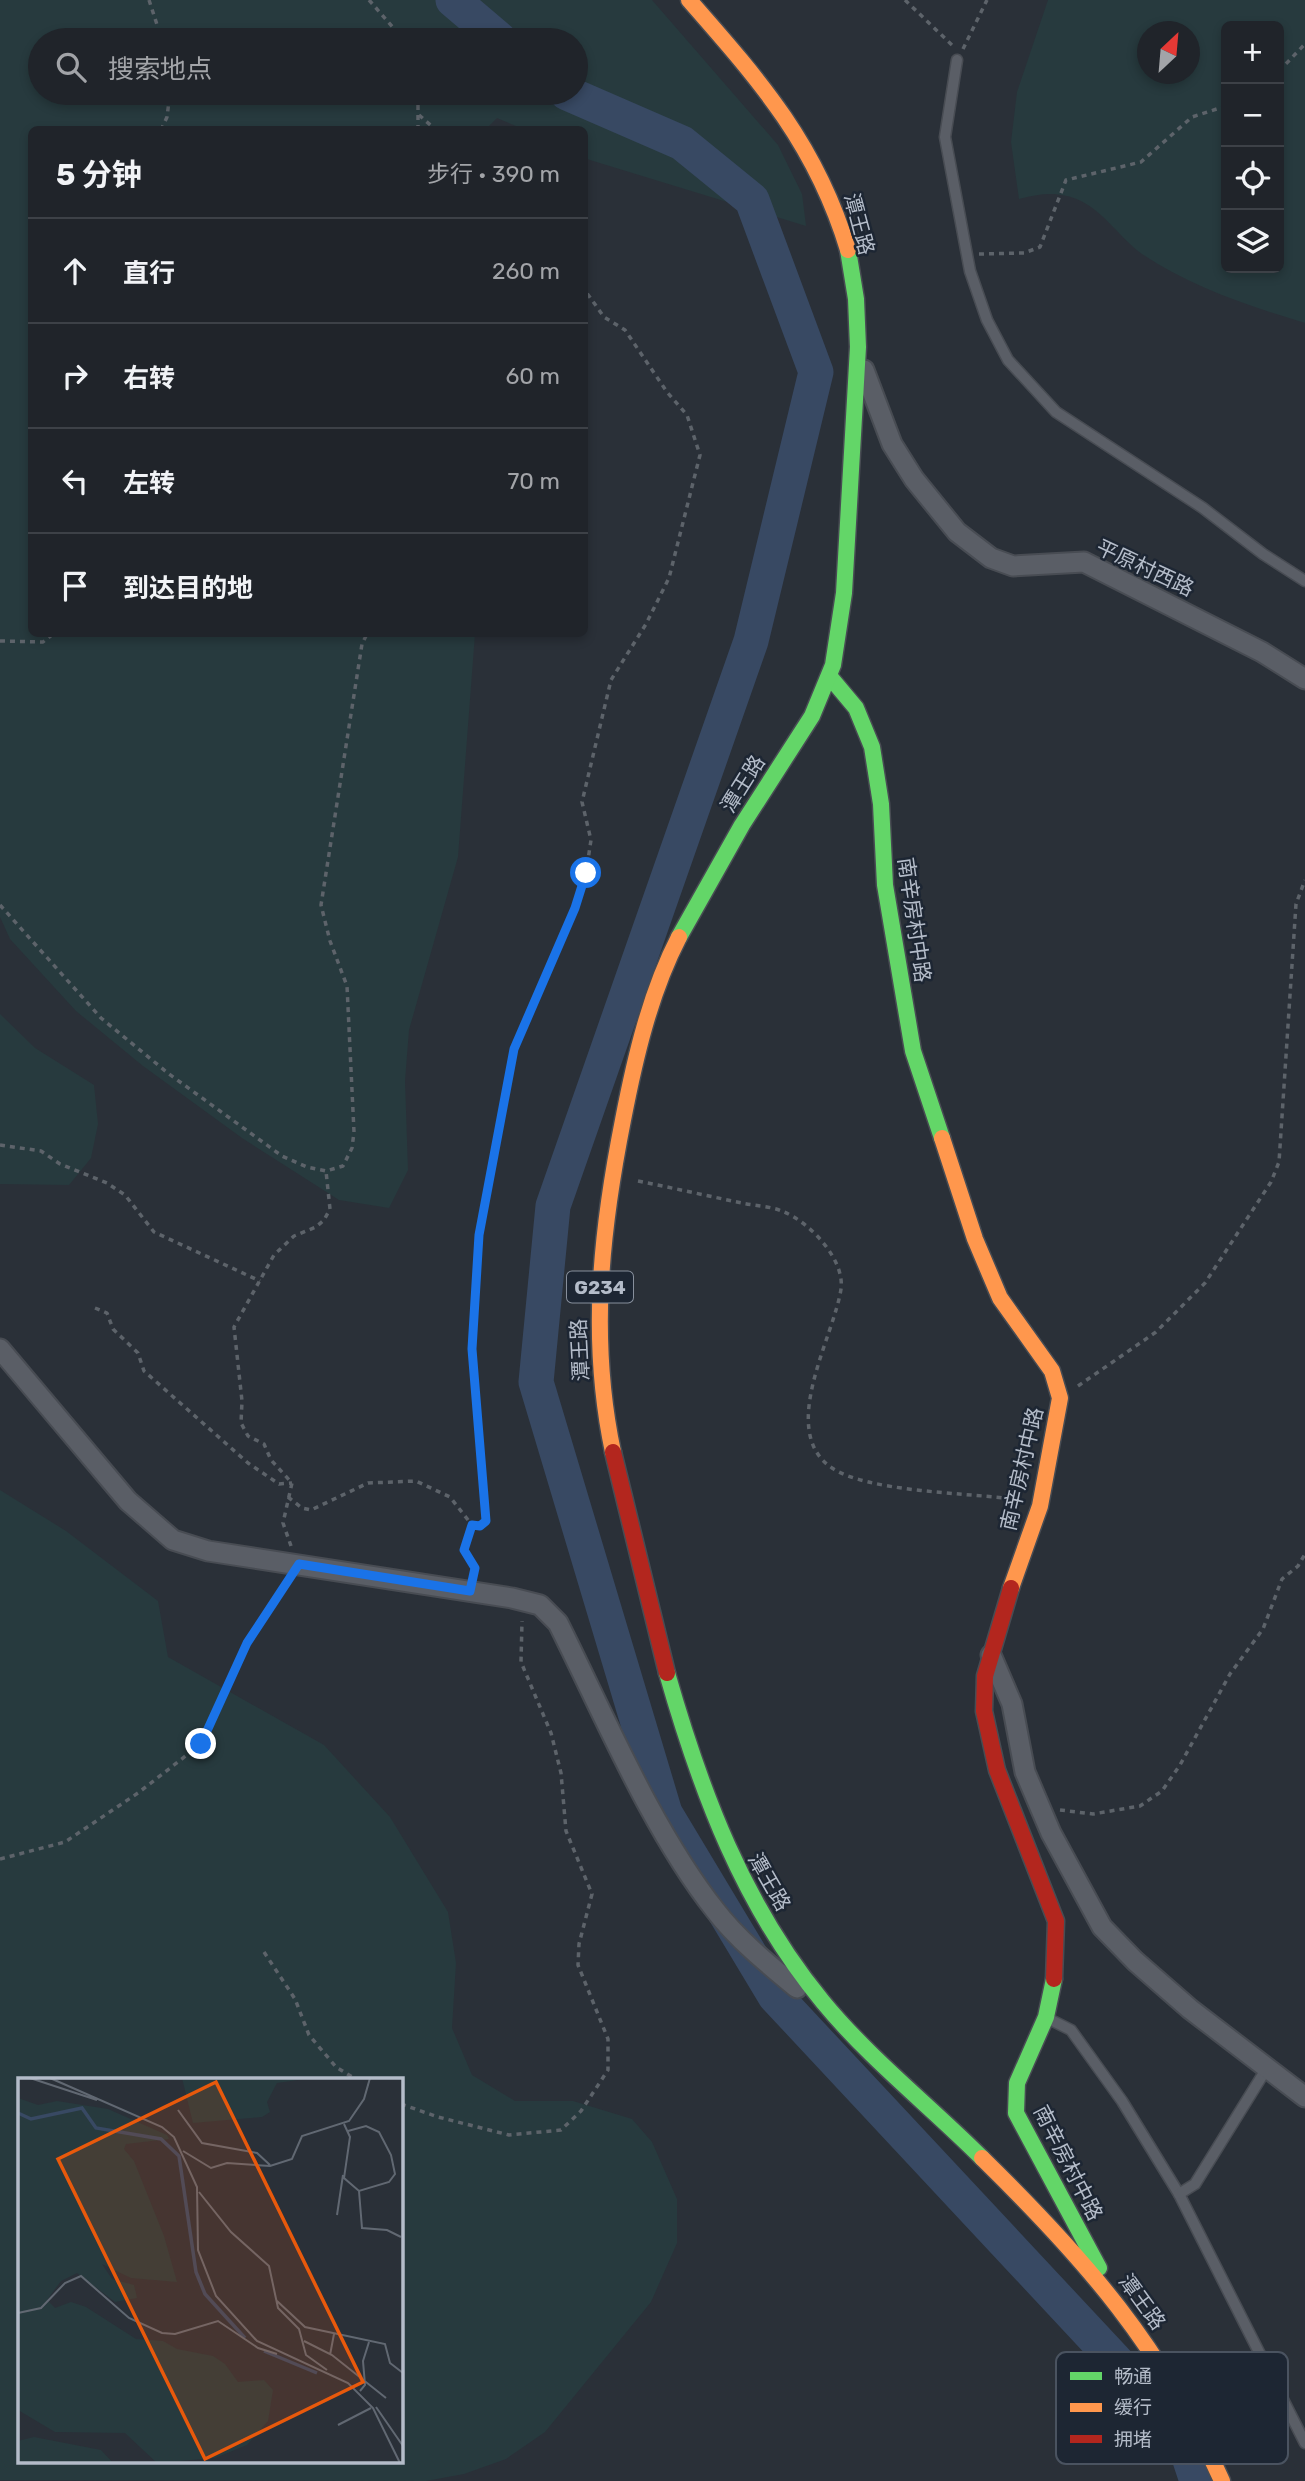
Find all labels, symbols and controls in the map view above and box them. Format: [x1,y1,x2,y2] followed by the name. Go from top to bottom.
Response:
[1137,21,1200,84] north arrow
[1221,21,1284,273] map controls
[1221,21,1284,84] button: +
[28,28,588,105] search box
[52,48,90,86] icon: search
[108,54,212,85] text: 搜索地点
[1221,84,1284,147] button: −
[1221,147,1284,210] button: locate
[56,157,142,193] text: 5 分钟
[427,160,560,188] text: 步行 · 390 m
[839,190,880,258] street label: 潭王路
[1221,210,1284,273] button: layers
[56,252,94,290] icon: ahead
[492,257,560,285] text: 260 m
[123,258,175,289] text: 直行
[56,357,94,395] icon: right
[505,362,560,390] text: 60 m
[123,363,175,394] text: 右转
[56,462,94,500] icon: left
[508,467,560,495] text: 70 m
[123,468,175,499] text: 左转
[1092,534,1198,601] street label: 平原村西路
[56,567,94,605] icon: arrive
[123,573,253,604] text: 到达目的地
[715,750,770,817] street label: 潭王路
[893,856,936,984] street label: 南辛房村中路
[570,857,601,888] route start
[567,1272,633,1302] road number: G234
[565,1318,594,1382] street label: 潭王路
[995,1405,1048,1533] street label: 南辛房村中路
[185,1728,216,1759] route end
[743,1848,796,1915] street label: 潭王路
[18,2078,402,2464] inset map
[1029,2101,1108,2225] street label: 南辛房村中路
[1114,2269,1171,2335] street label: 潭王路
[1056,2352,1288,2464] legend
[1114,2365,1152,2388] text: 畅通
[1114,2396,1152,2419] text: 缓行
[1114,2428,1152,2451] text: 拥堵

